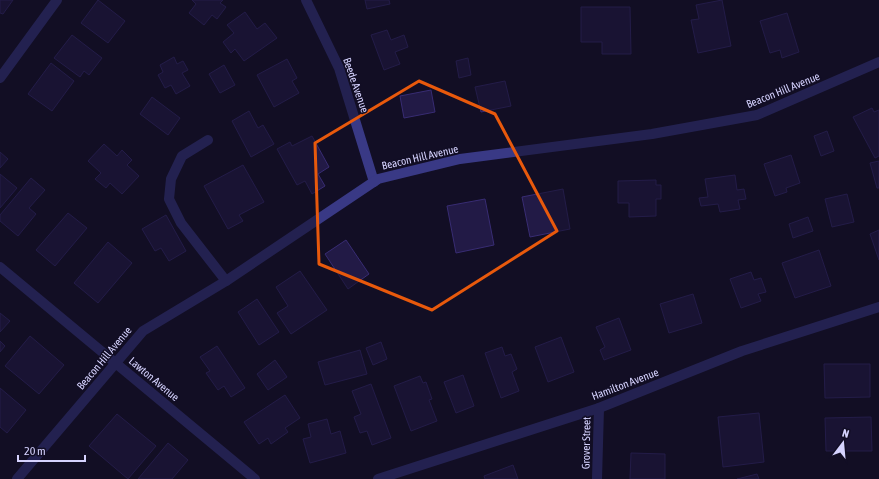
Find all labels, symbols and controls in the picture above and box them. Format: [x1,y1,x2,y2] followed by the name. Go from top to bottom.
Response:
[341,56,371,114] street label: Beede Avenue
[745,70,821,110] street label: Beacon Hill Avenue
[381,142,459,172] street label: Beacon Hill Avenue
[74,324,134,392] street label: Beacon Hill Avenue
[127,355,181,403] street label: Lawton Avenue
[590,366,660,402] street label: Hamilton Avenue
[580,417,592,469] street label: Grover Street
[823,423,863,463] north arrow
[841,427,851,440] text: N
[18,437,85,463] scale bar
[24,444,46,458] text: 20 m

